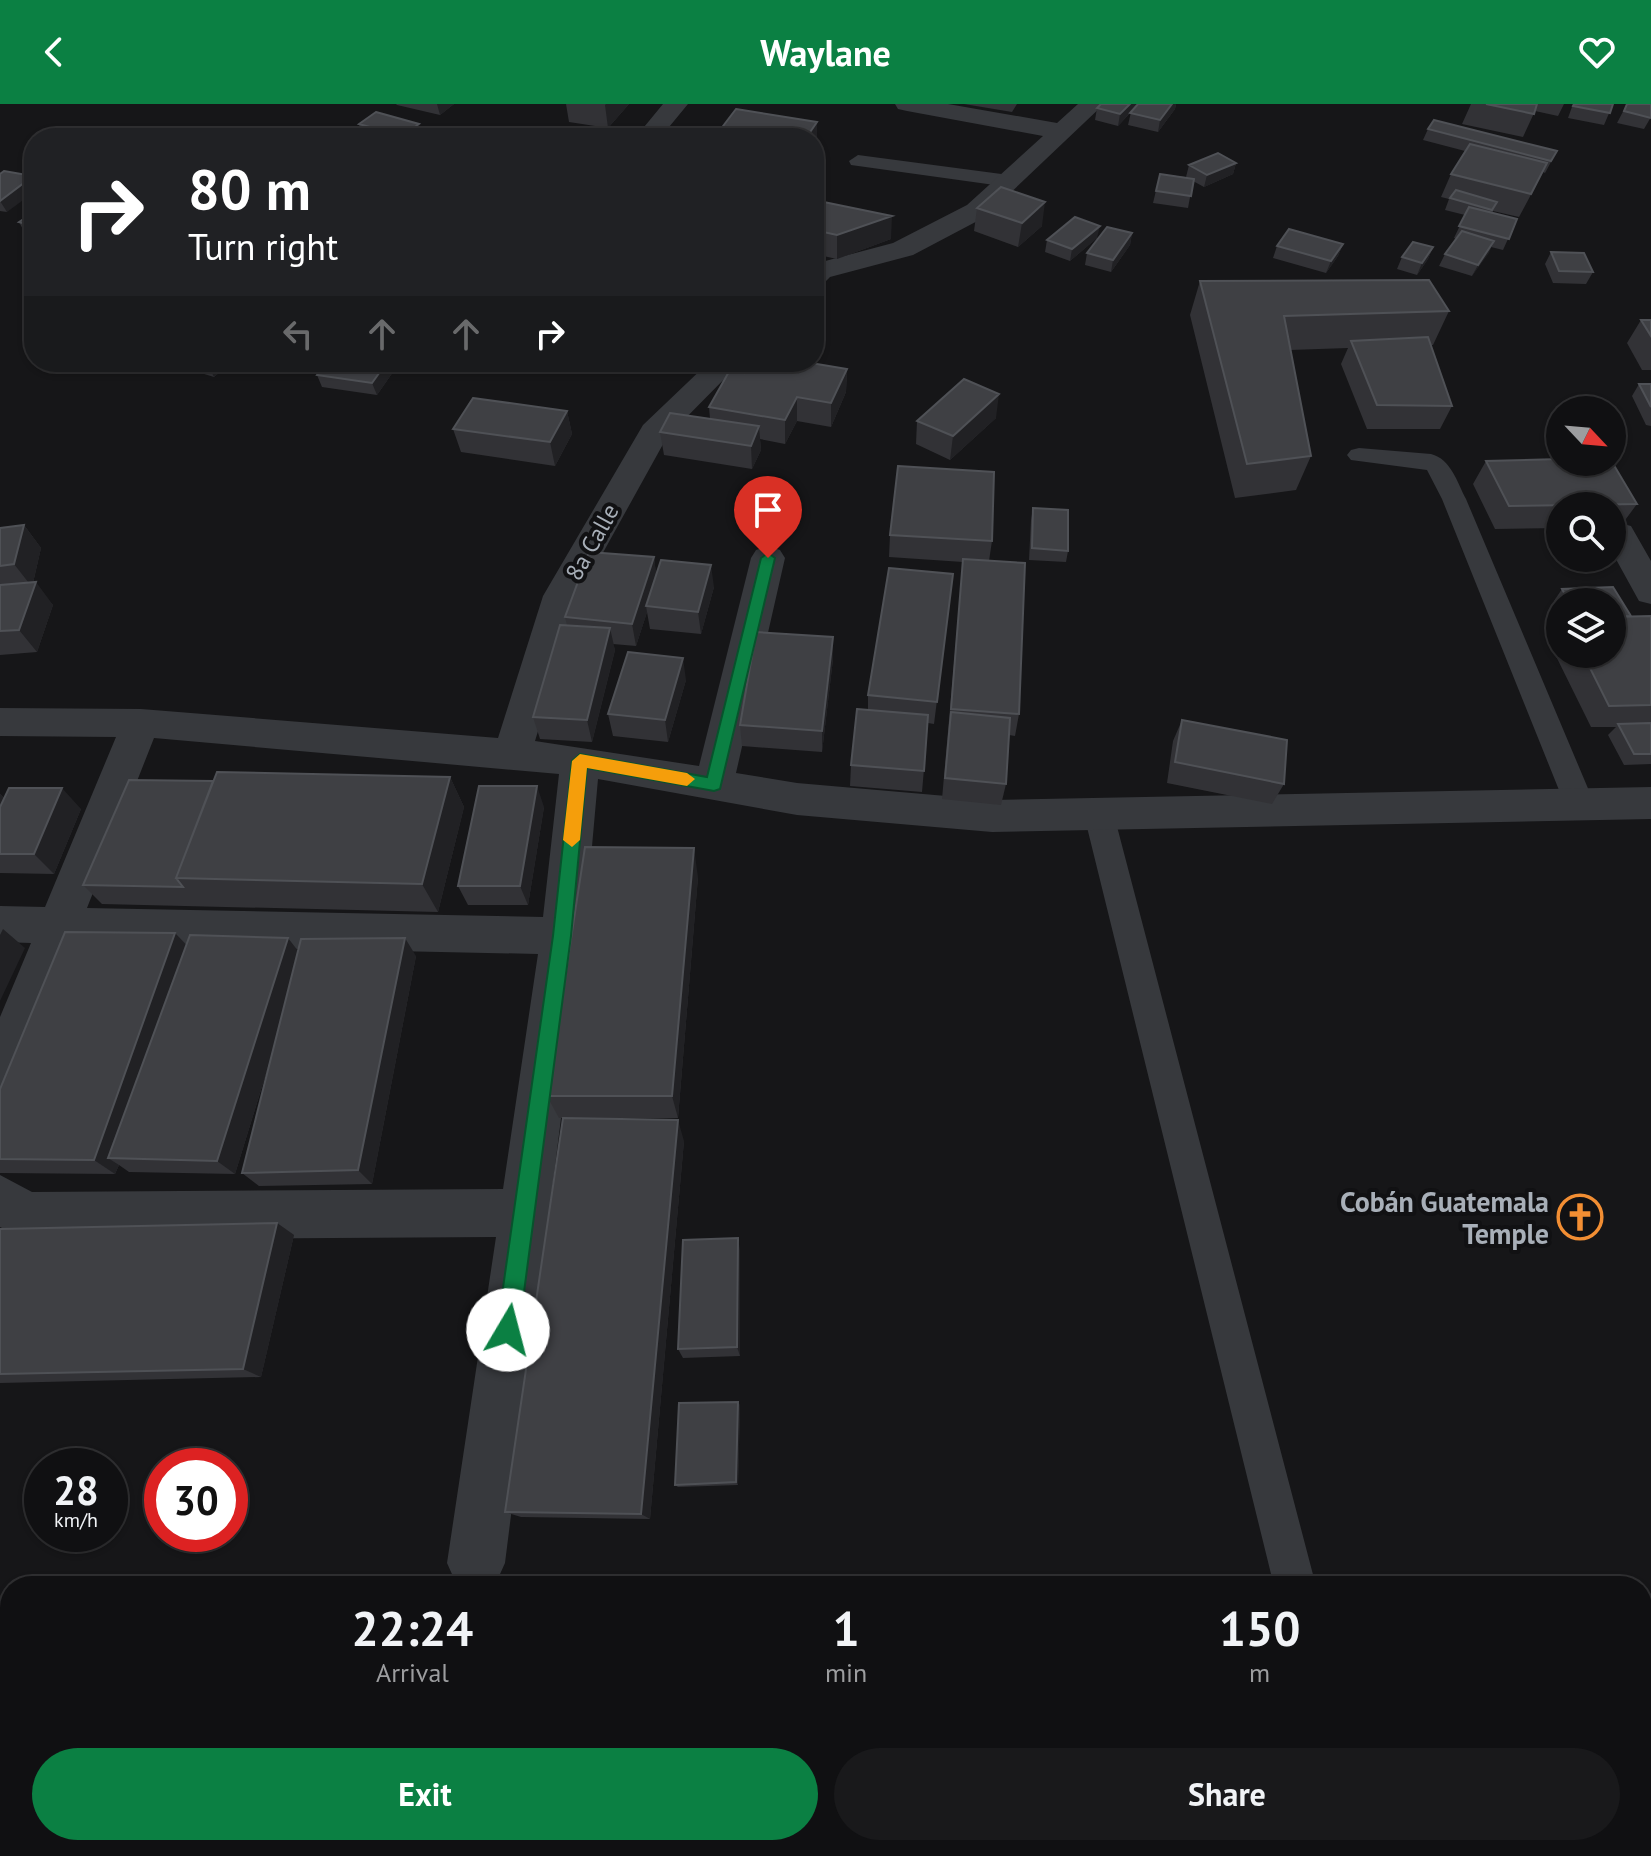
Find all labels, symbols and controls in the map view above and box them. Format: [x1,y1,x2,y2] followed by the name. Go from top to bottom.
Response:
[760,29,891,76] text: Waylane
[32,30,76,74] icon: back
[1575,30,1619,74] icon: heart
[188,153,311,225] text: 80 m
[56,160,160,264] icon: right
[188,223,338,270] text: Turn right
[276,312,320,356] icon: left
[360,312,404,356] icon: ahead
[444,312,488,356] icon: ahead
[528,312,572,356] icon: right
[1546,396,1626,476] north arrow
[1546,396,1626,668] map controls
[734,476,802,558] pin
[746,488,790,532] icon: arrive
[1546,492,1626,572] button: search
[558,498,626,586] street label: 8a Calle
[1546,588,1626,668] button: layers
[1340,1183,1549,1252] place label: Cobán Guatemala Temple
[1556,1193,1604,1241] church icon: Cobán Guatemala Temple
[466,1288,550,1372] position arrow
[144,1448,248,1552] speed limit sign: 30
[53,1464,99,1516] text: 28
[54,1507,98,1533] text: km/h
[352,1597,473,1659] text: 22:24
[832,1597,860,1659] text: 1
[1219,1597,1300,1659] text: 150
[376,1656,449,1689] text: Arrival
[825,1656,867,1689] text: min
[1249,1656,1270,1689] text: m
[32,1748,818,1840] button: Exit
[834,1748,1620,1840] button: Share

